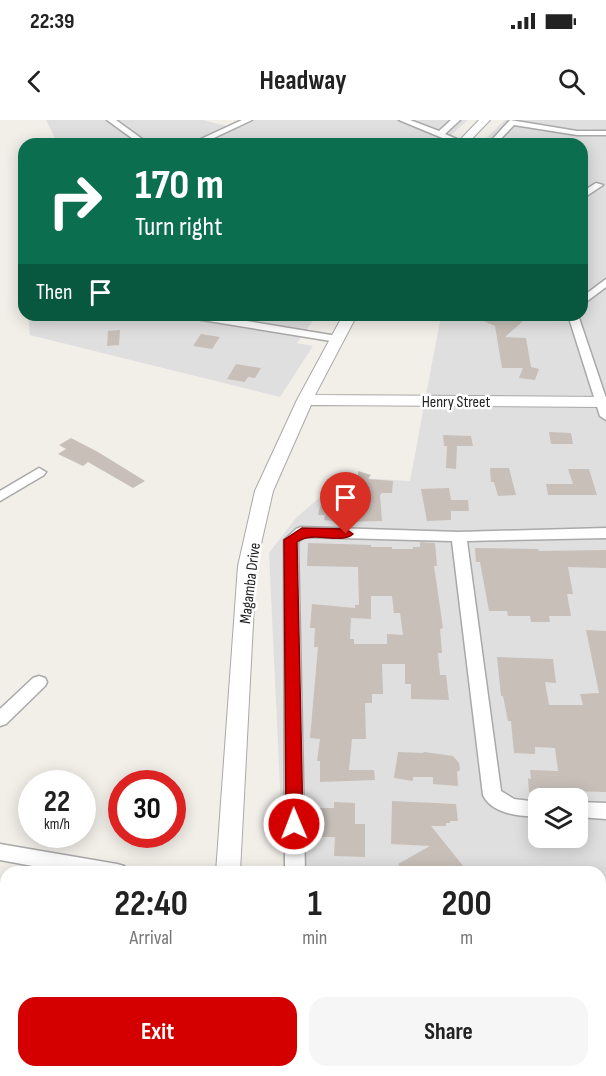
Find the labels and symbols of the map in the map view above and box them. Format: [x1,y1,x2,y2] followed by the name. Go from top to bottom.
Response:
[422,393,490,412] street label: Henry Street
[320,472,371,534] pin
[236,542,265,625] street label: Magamba Drive
[108,770,186,848] speed limit sign: 30
[262,792,326,856] position arrow

